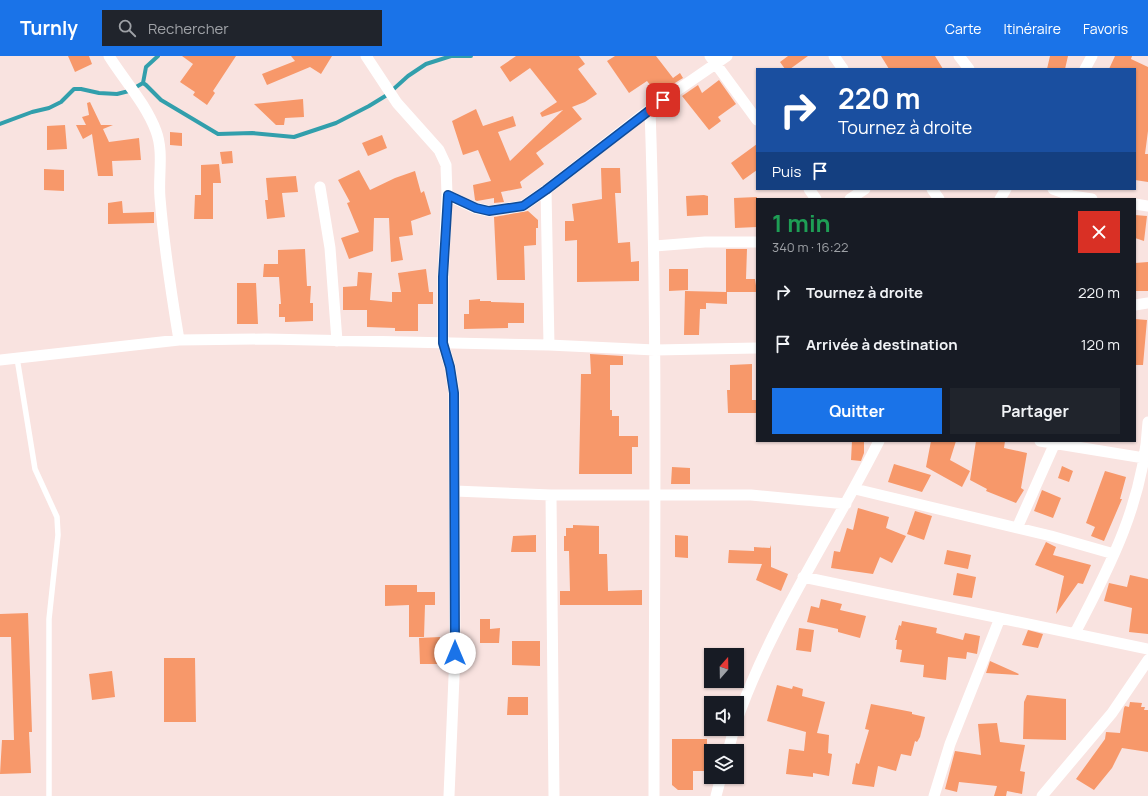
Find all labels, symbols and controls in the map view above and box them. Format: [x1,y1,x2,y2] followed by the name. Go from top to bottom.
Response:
[102,10,382,46] search box
[20,15,78,41] text: Turnly
[116,17,138,39] icon: search
[148,18,229,39] text: Rechercher
[945,19,981,38] text: Carte
[1003,19,1061,38] text: Itinéraire
[1083,19,1128,38] text: Favoris
[838,79,921,117] text: 220 m
[646,83,680,117] pin
[772,84,824,136] icon: right
[652,89,674,111] icon: arrive
[838,115,972,139] text: Tournez à droite
[809,160,831,182] icon: arrive
[772,161,801,182] text: Puis
[772,206,831,239] text: 1 min
[1078,211,1120,253] button: close
[772,238,848,256] text: 340 m · 16:22
[772,281,794,303] icon: right
[806,282,923,303] text: Tournez à droite
[1078,282,1120,303] text: 220 m
[772,333,794,355] icon: arrive
[806,334,958,355] text: Arrivée à destination
[1081,334,1120,355] text: 120 m
[772,388,942,434] button: Quitter
[950,388,1120,434] button: Partager
[434,632,476,674] position arrow
[704,648,744,688] north arrow
[704,648,744,784] map controls
[704,696,744,736] button: sound
[704,744,744,784] button: layers

